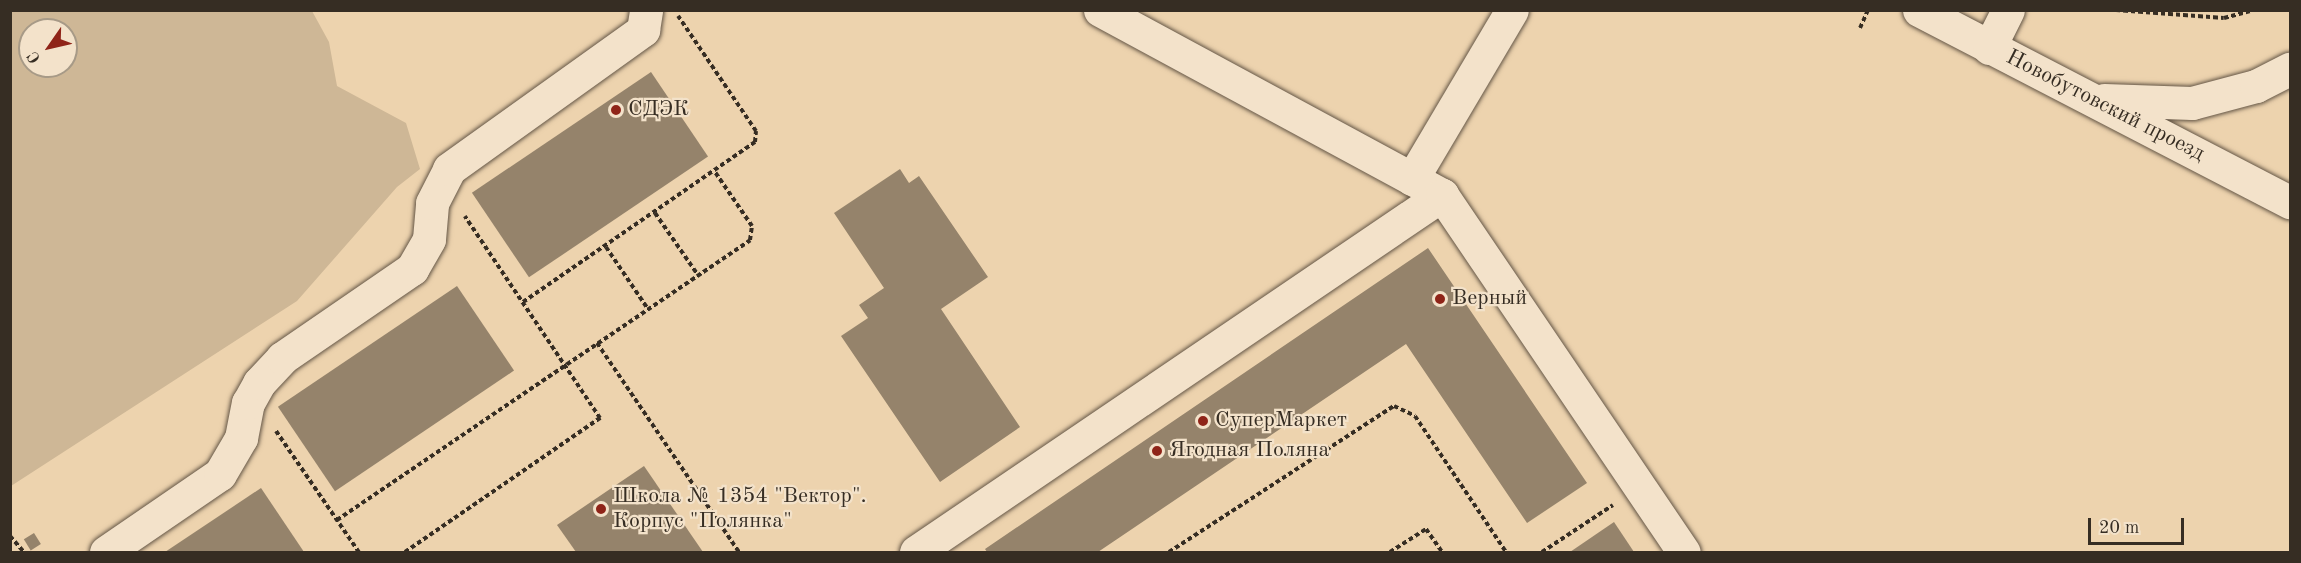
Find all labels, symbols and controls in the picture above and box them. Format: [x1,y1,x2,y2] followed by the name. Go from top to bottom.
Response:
[18,18,78,78] north arrow
[2001,44,2209,168] street label: Новобутовский проезд
[25,48,44,66] text: С
[628,97,689,123] place label: СДЭК
[609,103,623,117] marker: СДЭК
[1452,286,1527,312] place label: Верный
[1433,292,1447,306] marker: Верный
[1215,408,1347,434] place label: СуперМаркет
[1196,414,1210,428] marker: СуперМаркет
[1169,438,1329,464] place label: Ягодная Поляна
[1150,444,1164,458] marker: Ягодная Поляна
[613,483,867,534] place label: Школа № 1354 "Вектор". Корпус "Полянка"
[594,502,608,516] marker: Школа № 1354 "Вектор". Корпус "Полянка"
[2091,506,2187,544] scale bar
[2099,519,2139,537] text: 20 m

